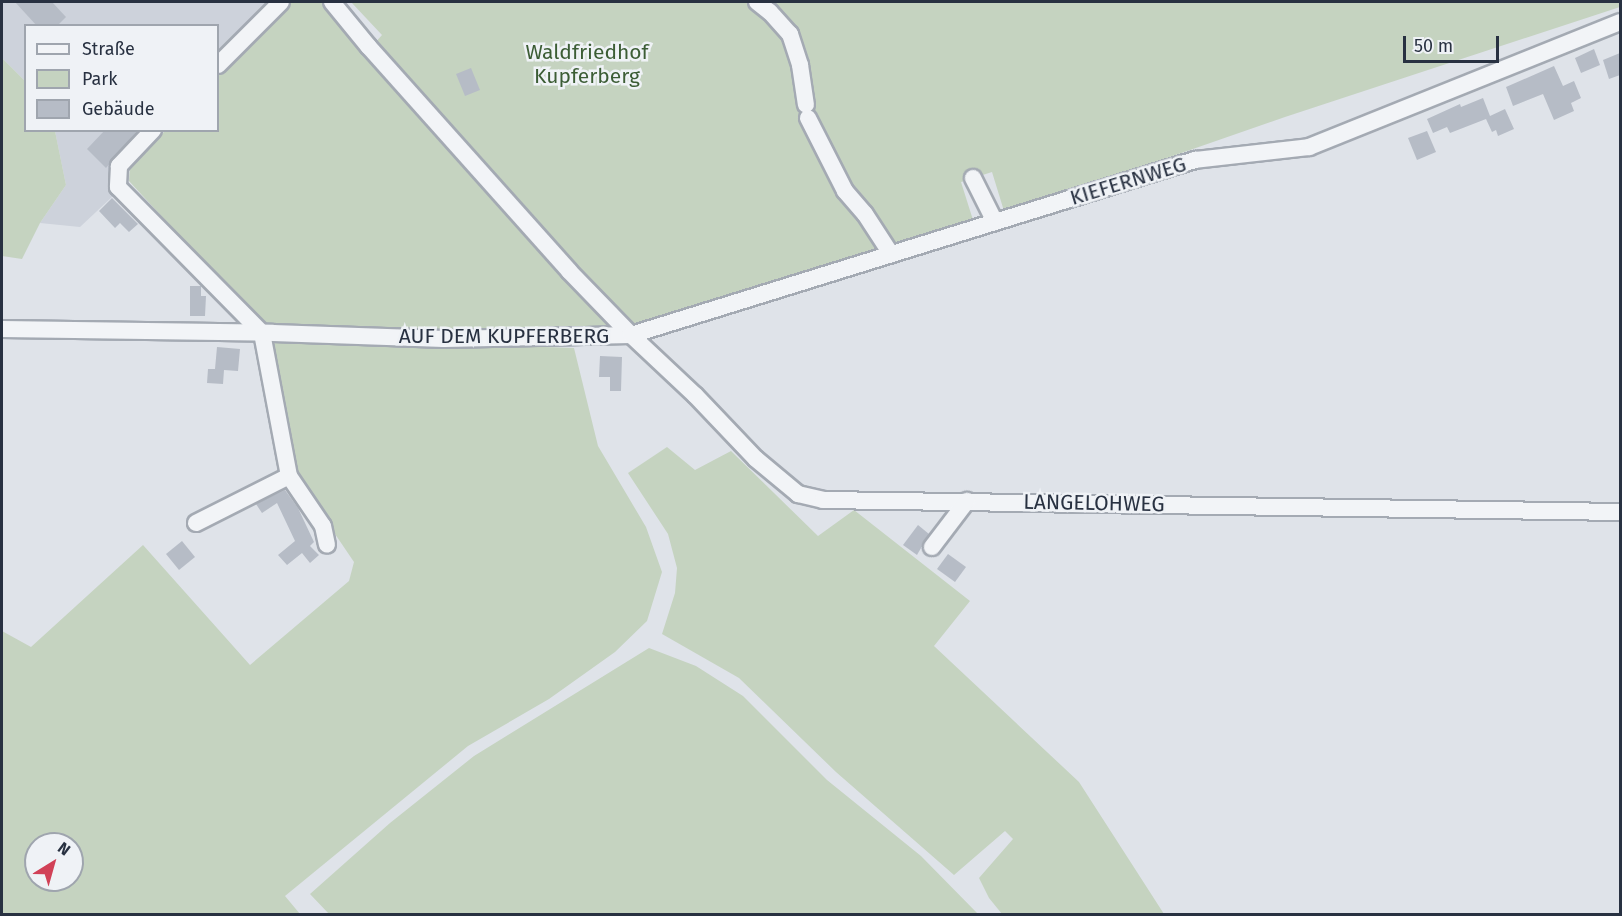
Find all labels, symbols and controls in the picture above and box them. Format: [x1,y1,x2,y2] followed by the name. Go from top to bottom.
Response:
[24,24,219,132] legend
[1406,24,1502,62] scale bar
[1414,35,1453,57] text: 50 m
[82,38,135,60] text: Straße
[525,39,649,89] park label: Waldfriedhof Kupferberg
[82,68,117,90] text: Park
[82,98,155,120] text: Gebäude
[1067,151,1189,211] street label: KIEFERNWEG
[399,323,609,349] street label: AUF DEM KUPFERBERG
[1023,489,1165,517] street label: LANGELOHWEG
[24,832,84,892] north arrow
[54,838,74,860] text: N

